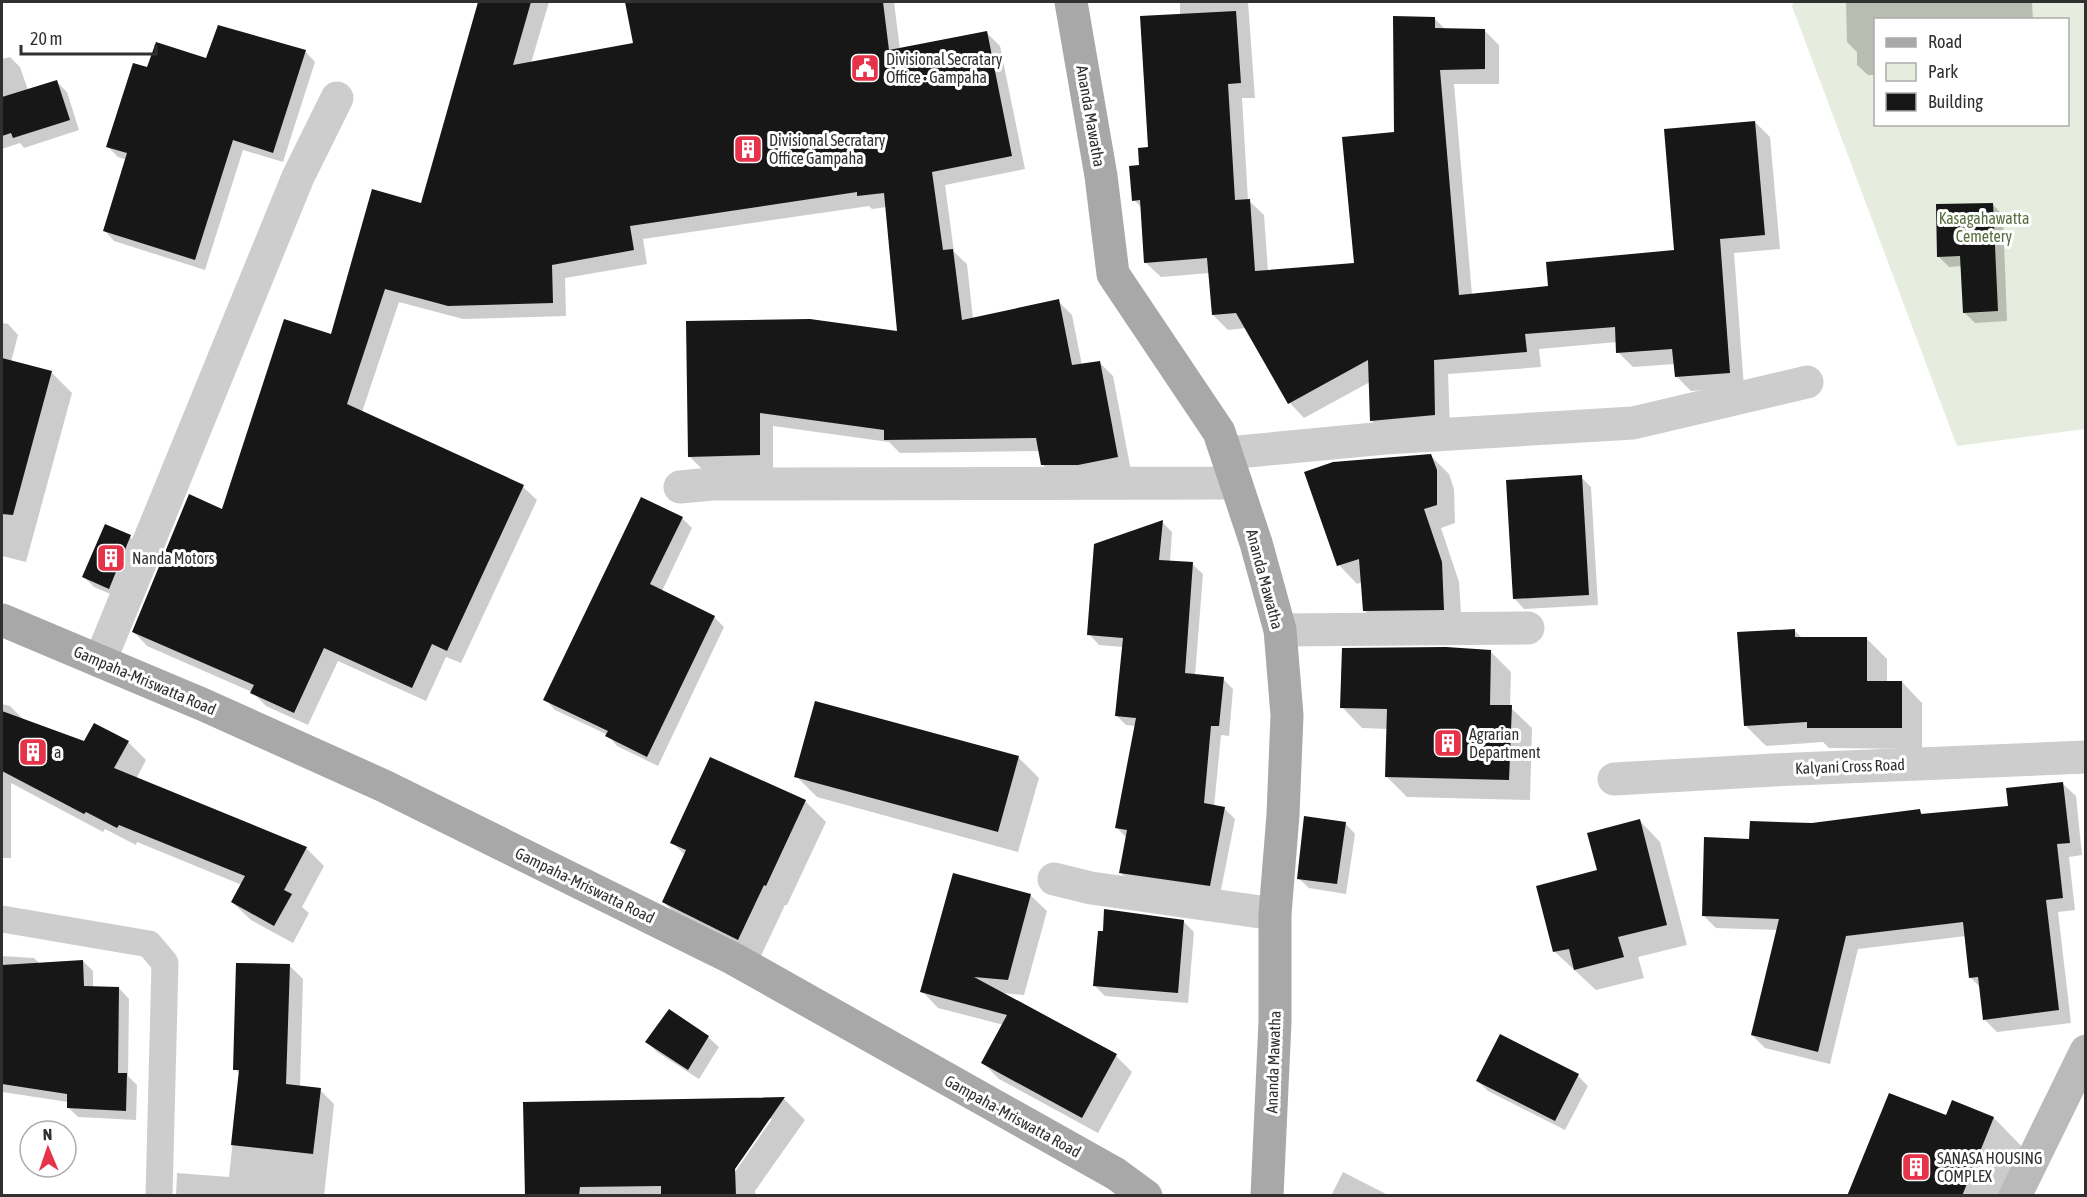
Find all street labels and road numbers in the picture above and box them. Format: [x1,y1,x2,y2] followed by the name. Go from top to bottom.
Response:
[1073,64,1109,168] street label: Ananda Mawatha
[1243,527,1287,631] street label: Ananda Mawatha
[71,642,219,719] street label: Gampaha-Mriswatta Road
[1795,755,1905,778] street label: Kalyani Cross Road
[512,843,658,927] street label: Gampaha-Mriswatta Road
[1262,1010,1284,1114] street label: Ananda Mawatha
[941,1071,1084,1162] street label: Gampaha-Mriswatta Road

